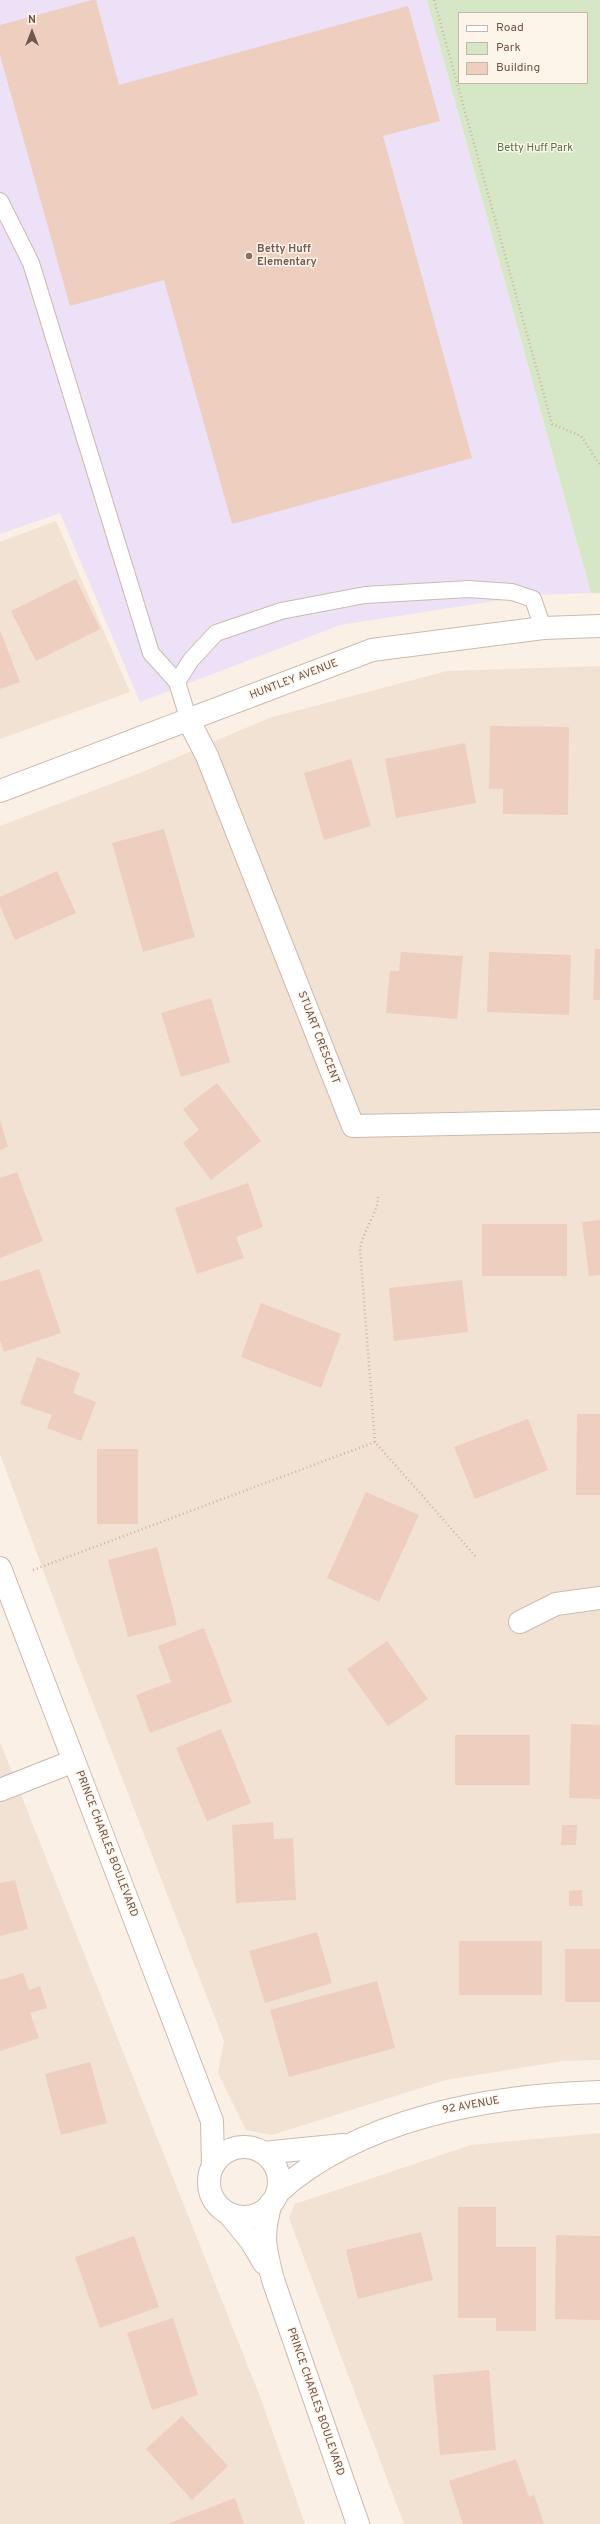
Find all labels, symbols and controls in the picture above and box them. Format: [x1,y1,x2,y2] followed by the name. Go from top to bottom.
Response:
[12,12,52,52] north arrow
[458,12,588,84] legend
[28,13,36,27] text: N
[496,20,524,36] text: Road
[496,40,521,56] text: Park
[496,60,540,76] text: Building
[497,142,573,156] park label: Betty Huff Park
[257,243,317,269] place label: Betty Huff Elementary
[244,251,254,261] marker: Betty Huff Elementary
[248,657,340,703] street label: HUNTLEY AVENUE
[294,990,342,1086] street label: STUART CRESCENT
[72,1769,140,1919] street label: PRINCE CHARLES BOULEVARD
[441,2094,501,2118] street label: 92 AVENUE
[283,2326,347,2478] street label: PRINCE CHARLES BOULEVARD

